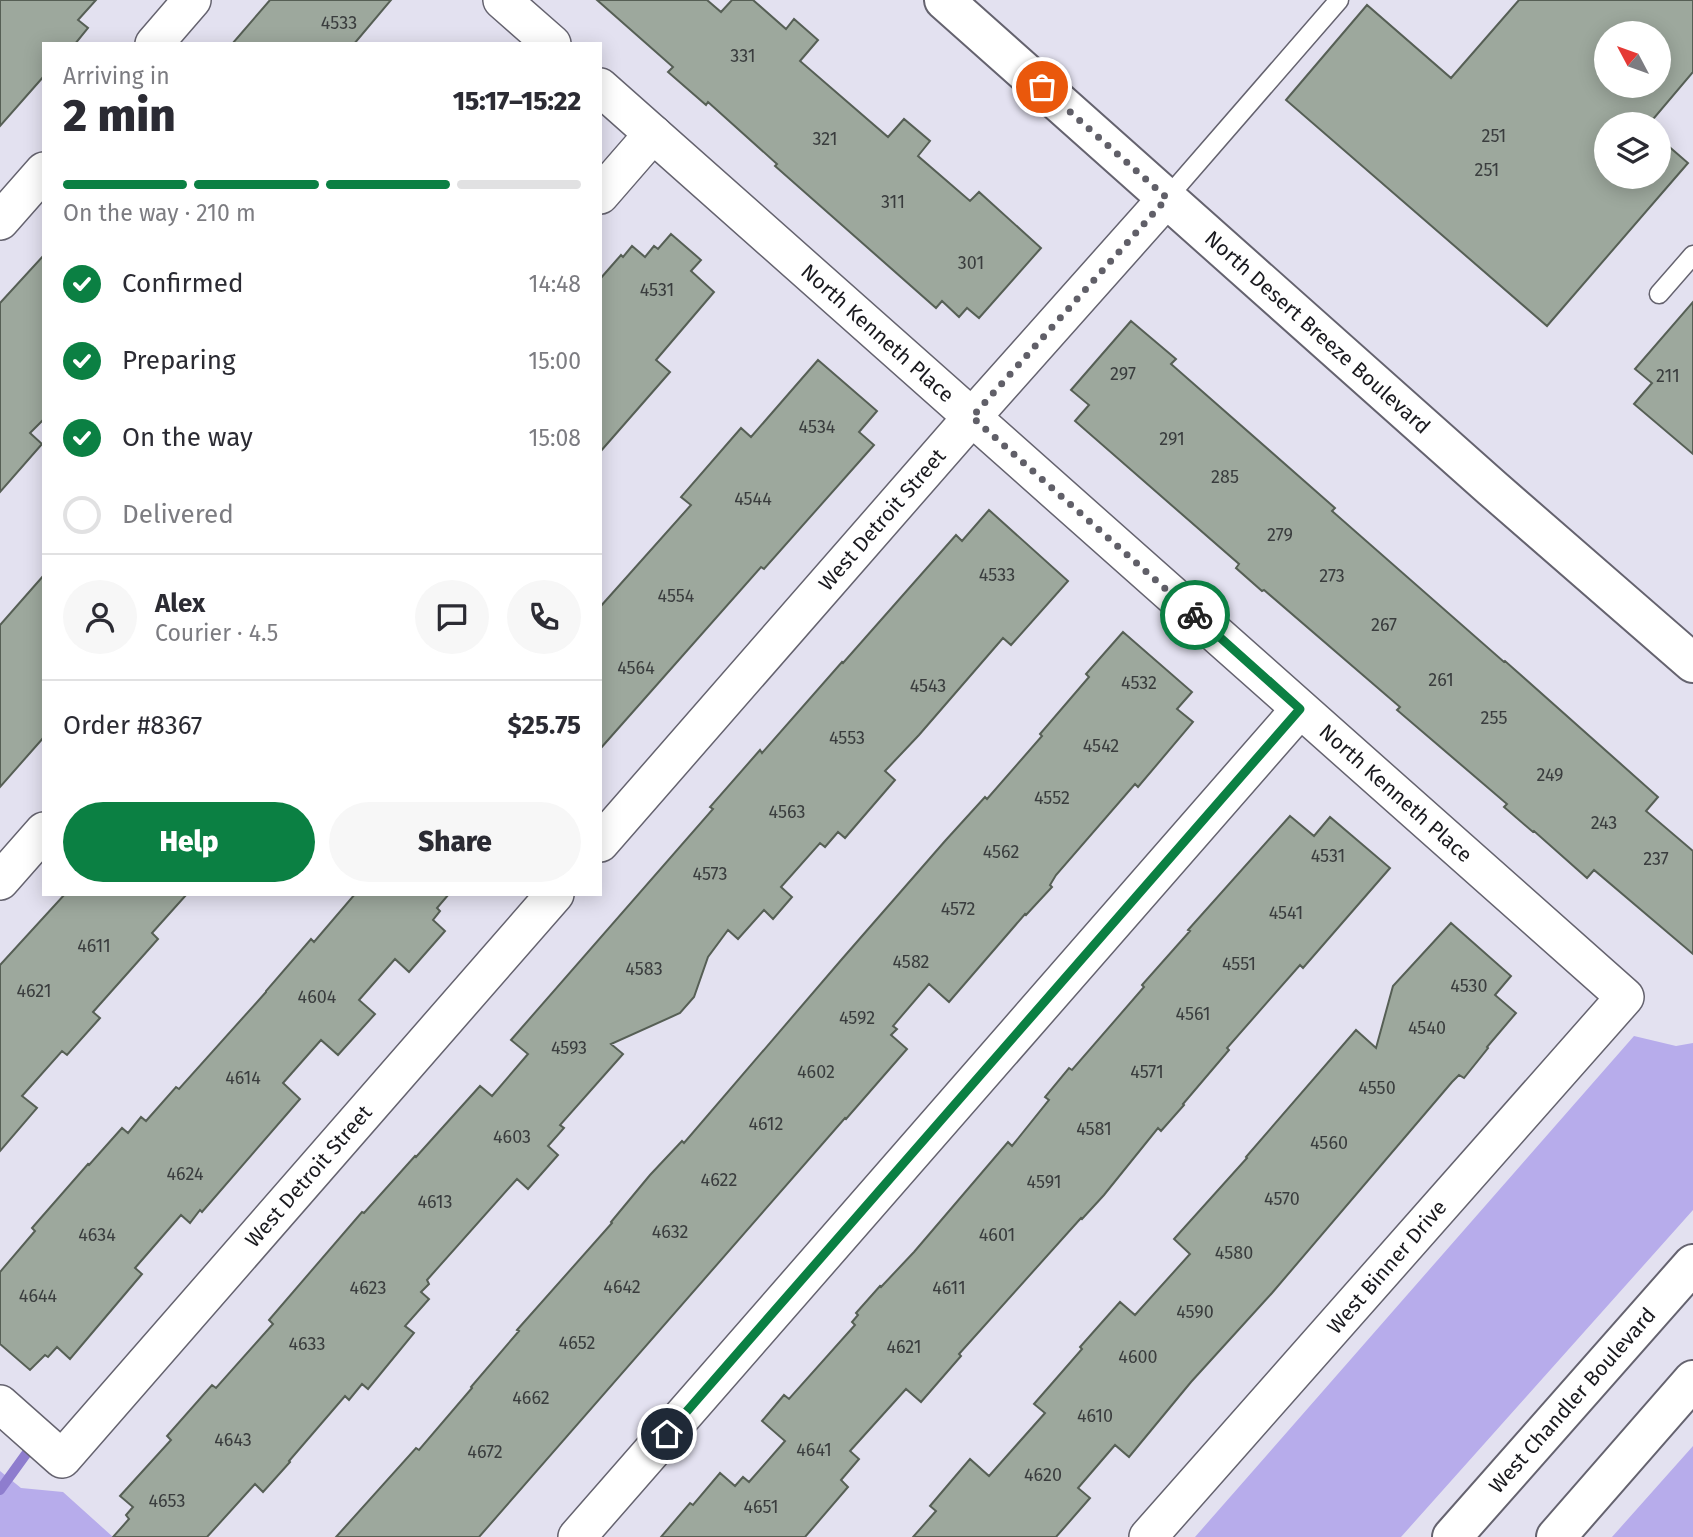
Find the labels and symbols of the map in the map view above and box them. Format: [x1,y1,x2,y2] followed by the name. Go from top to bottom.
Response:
[321,12,357,34] house number: 4533
[1594,21,1671,98] north arrow
[730,45,756,67] house number: 331
[1012,57,1072,117] pin
[1482,125,1506,147] house number: 251
[812,128,838,150] house number: 321
[1475,159,1499,181] house number: 251
[881,191,905,213] house number: 311
[1199,225,1435,440] street label: North Desert Breeze Boulevard
[958,252,984,274] house number: 301
[796,259,959,408] street label: North Kenneth Place
[640,279,674,301] house number: 4531
[1110,363,1136,385] house number: 297
[1656,365,1680,387] house number: 211
[799,416,836,438] house number: 4534
[1159,428,1185,450] house number: 291
[813,443,951,596] street label: West Detroit Street
[1211,466,1239,488] house number: 285
[734,488,772,510] house number: 4544
[1267,524,1293,546] house number: 279
[979,564,1015,586] house number: 4533
[1319,565,1345,587] house number: 273
[1160,580,1230,650] courier
[658,585,695,607] house number: 4554
[1371,614,1397,636] house number: 267
[617,657,655,679] house number: 4564
[1428,669,1454,691] house number: 261
[1121,672,1157,694] house number: 4532
[910,675,946,697] house number: 4543
[1481,707,1507,729] house number: 255
[1314,719,1478,868] street label: North Kenneth Place
[829,727,865,749] house number: 4553
[1083,735,1119,757] house number: 4542
[1536,764,1564,786] house number: 249
[1034,787,1070,809] house number: 4552
[769,801,805,823] house number: 4563
[1591,812,1617,834] house number: 243
[983,841,1019,863] house number: 4562
[1311,845,1345,867] house number: 4531
[1643,848,1669,870] house number: 237
[693,863,727,885] house number: 4573
[941,898,975,920] house number: 4572
[1269,902,1303,924] house number: 4541
[77,935,111,957] house number: 4611
[892,951,930,973] house number: 4582
[1222,953,1256,975] house number: 4551
[625,958,663,980] house number: 4583
[1450,975,1488,997] house number: 4530
[16,980,52,1002] house number: 4621
[298,986,337,1008] house number: 4604
[1176,1003,1210,1025] house number: 4561
[839,1007,875,1029] house number: 4592
[1408,1017,1446,1039] house number: 4540
[551,1037,587,1059] house number: 4593
[797,1061,835,1083] house number: 4602
[1130,1061,1164,1083] house number: 4571
[225,1067,261,1089] house number: 4614
[1358,1077,1396,1099] house number: 4550
[240,1100,378,1253] street label: West Detroit Street
[749,1113,784,1135] house number: 4612
[1076,1118,1112,1140] house number: 4581
[493,1126,531,1148] house number: 4603
[1310,1132,1348,1154] house number: 4560
[167,1163,204,1185] house number: 4624
[701,1169,737,1191] house number: 4622
[1026,1171,1062,1193] house number: 4591
[1264,1188,1300,1210] house number: 4570
[417,1191,453,1213] house number: 4613
[1322,1195,1452,1339] street label: West Binner Drive
[652,1221,688,1243] house number: 4632
[78,1224,116,1246] house number: 4634
[979,1224,1015,1246] house number: 4601
[1215,1242,1253,1264] house number: 4580
[603,1276,641,1298] house number: 4642
[350,1277,386,1299] house number: 4623
[932,1277,966,1299] house number: 4611
[19,1285,58,1307] house number: 4644
[1176,1301,1214,1323] house number: 4590
[1484,1302,1661,1499] street label: West Chandler Boulevard
[559,1332,595,1354] house number: 4652
[289,1333,325,1355] house number: 4633
[886,1336,922,1358] house number: 4621
[1118,1346,1158,1368] house number: 4600
[512,1387,550,1409] house number: 4662
[637,1404,697,1464] pin
[1077,1405,1113,1427] house number: 4610
[214,1429,252,1451] house number: 4643
[796,1439,832,1461] house number: 4641
[467,1441,503,1463] house number: 4672
[1024,1464,1062,1486] house number: 4620
[149,1490,185,1512] house number: 4653
[744,1496,778,1518] house number: 4651

